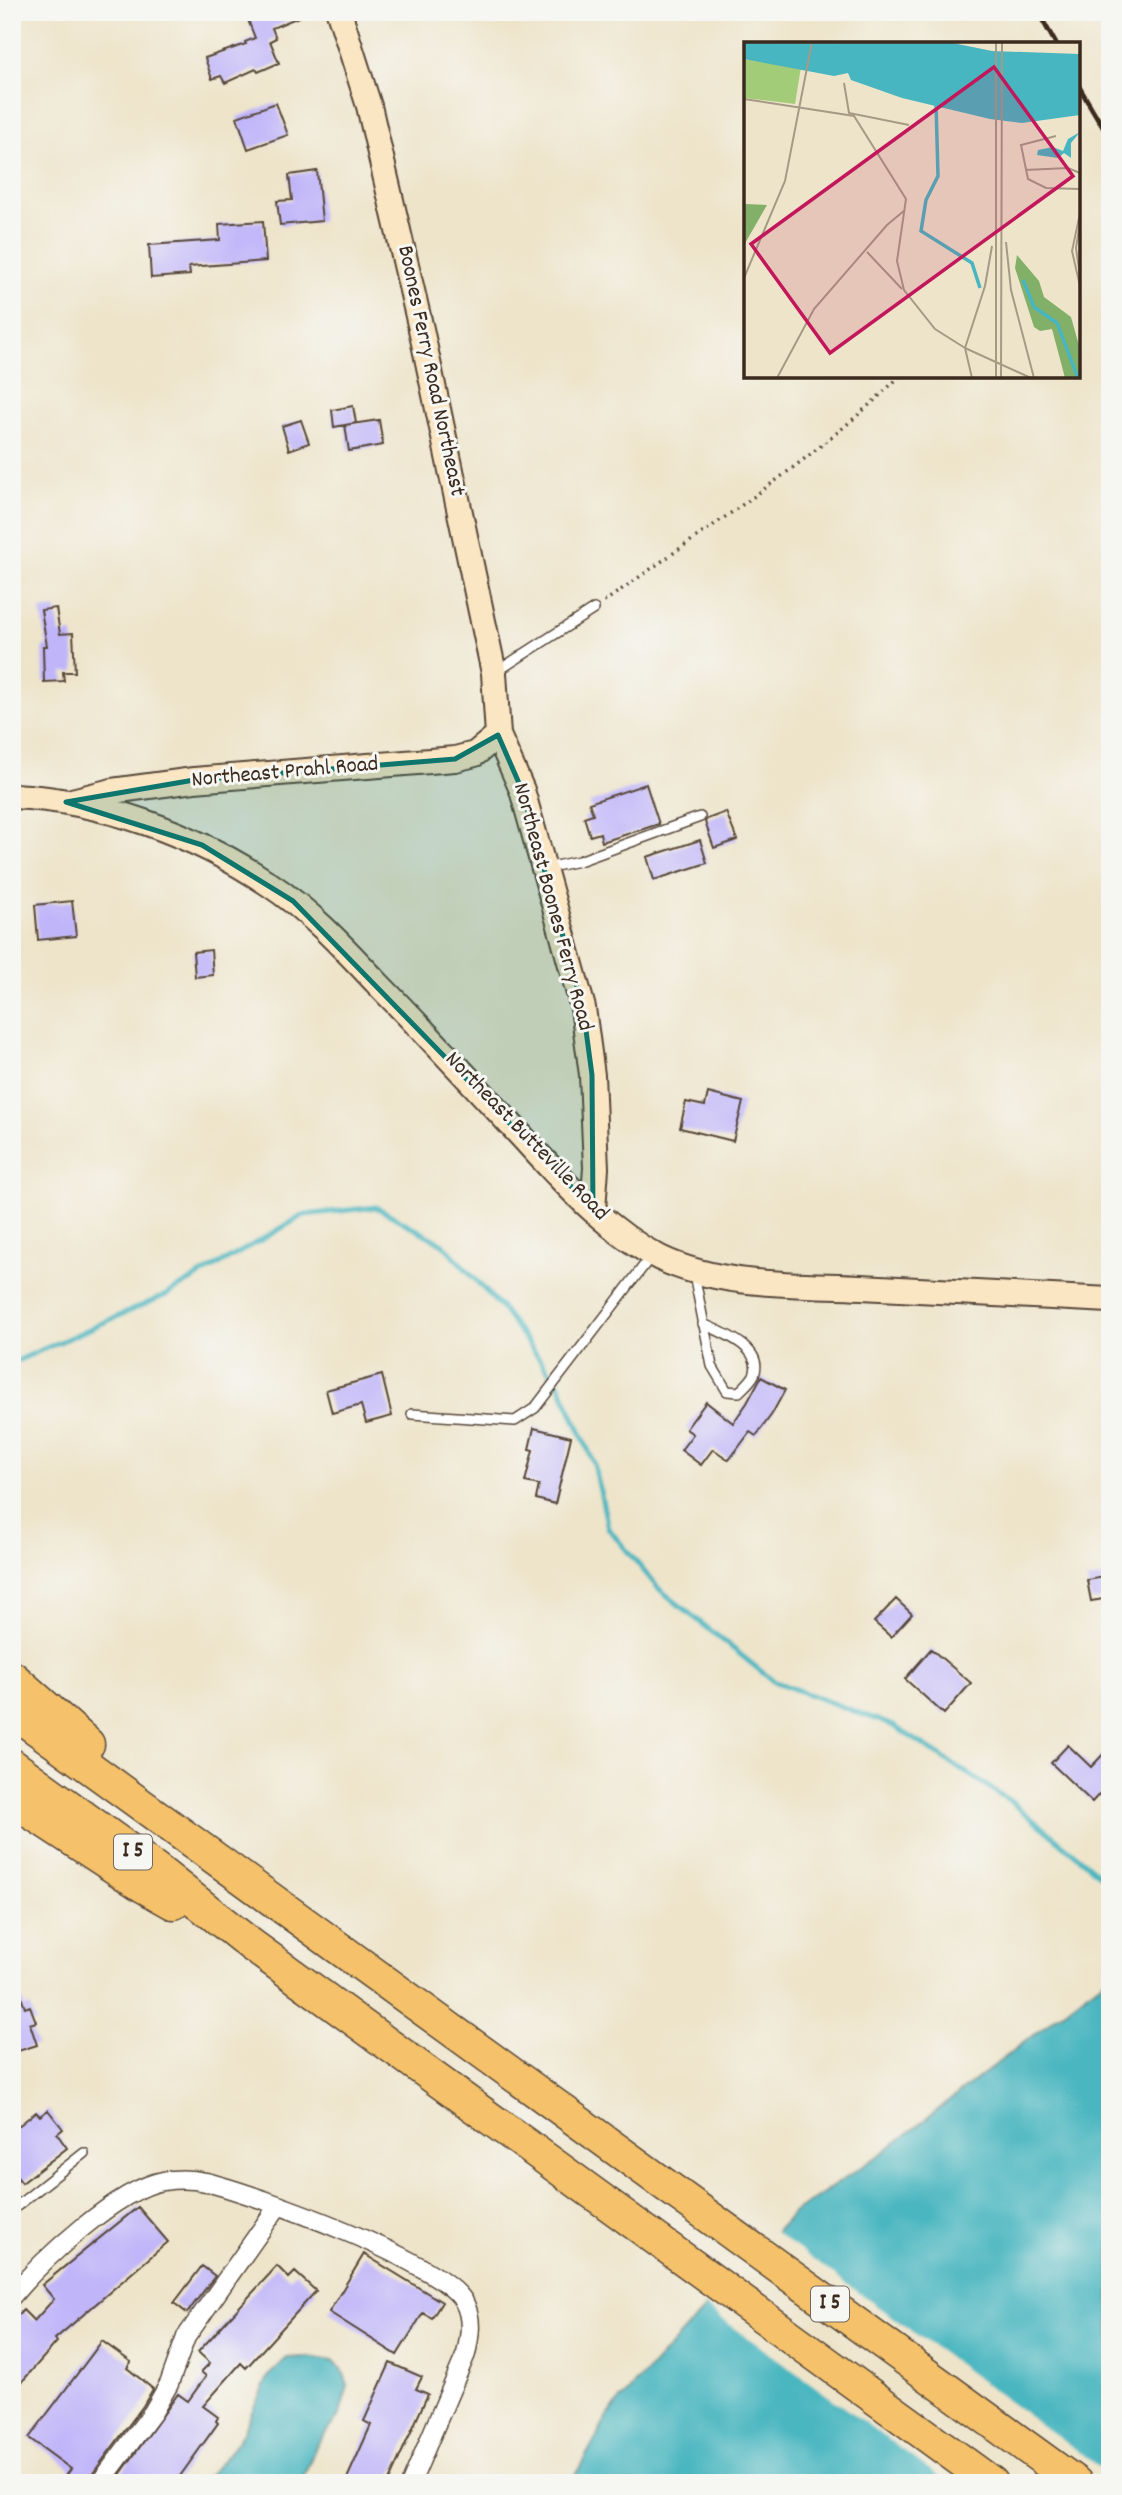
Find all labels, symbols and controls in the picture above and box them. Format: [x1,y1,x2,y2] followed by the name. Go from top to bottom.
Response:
[744,42,1080,378] inset map
[387,243,473,499] street label: Boones Ferry Road Northeast
[190,748,380,798] street label: Northeast Prahl Road
[503,779,601,1035] street label: Northeast Boones Ferry Road
[436,1045,616,1229] street label: Northeast Butteville Road
[114,1834,152,1870] road number: I 5
[811,2286,849,2322] road number: I 5

